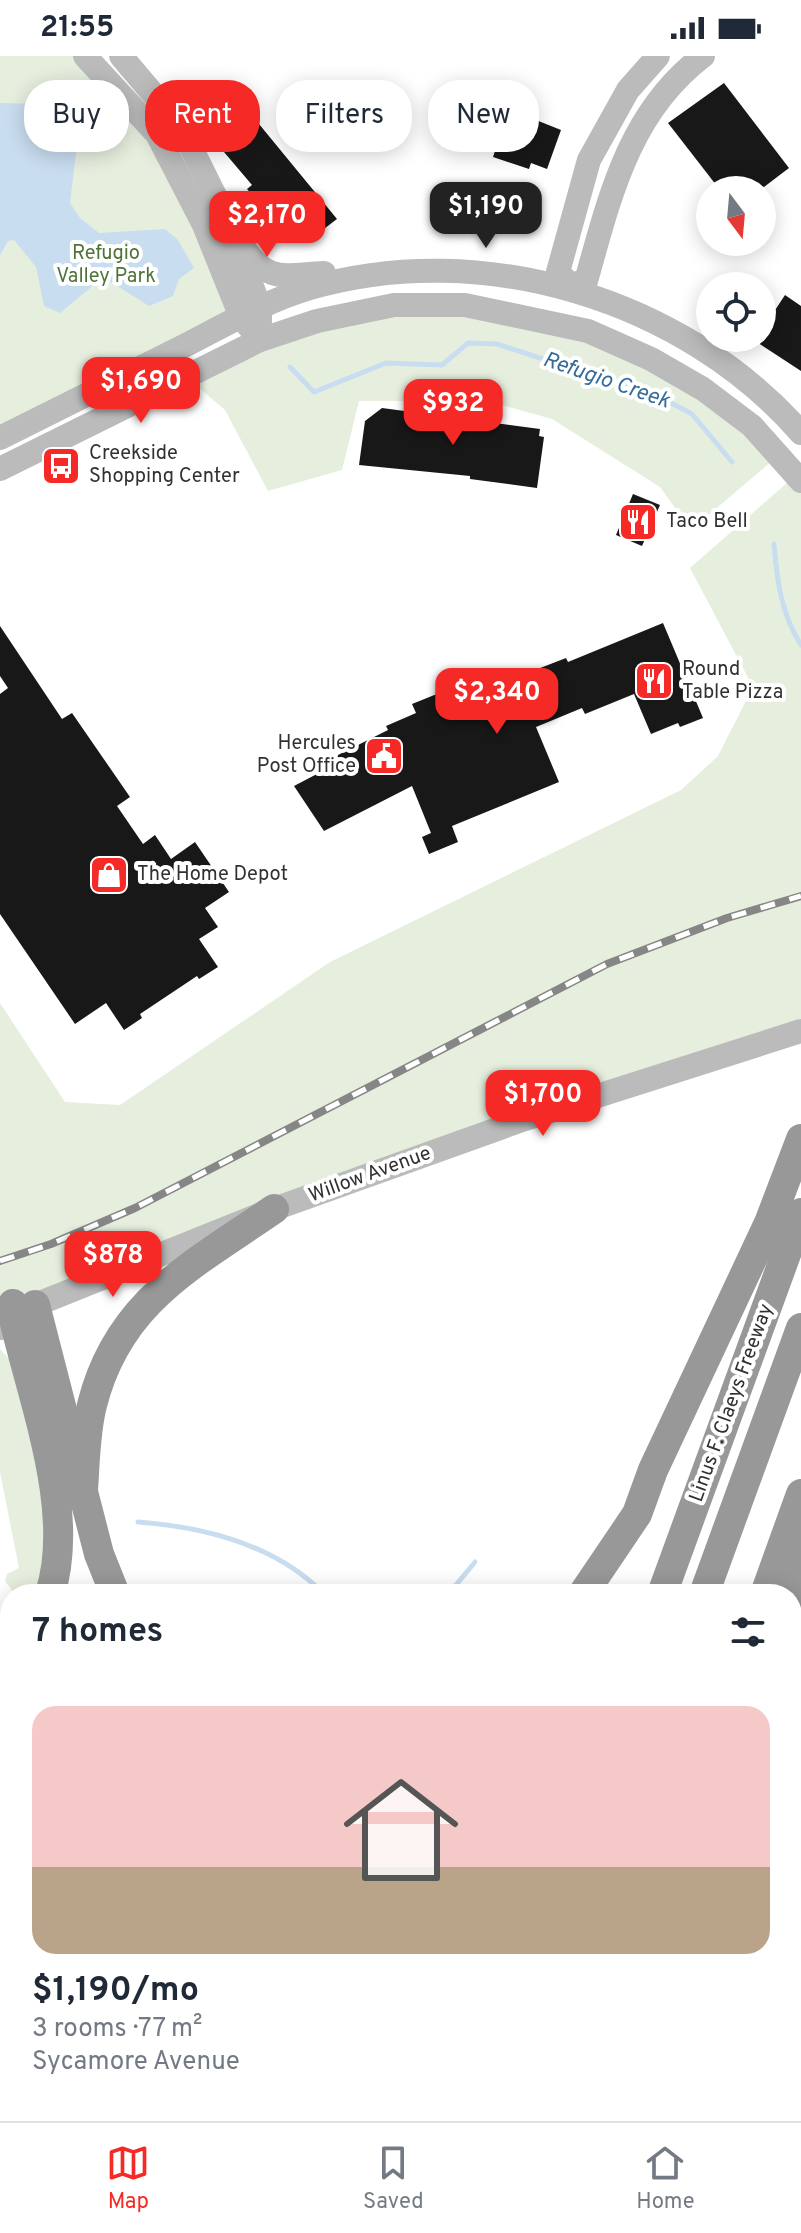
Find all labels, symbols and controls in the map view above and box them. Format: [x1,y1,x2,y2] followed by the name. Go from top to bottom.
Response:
[40,10,114,47] text: 21:55
[24,80,129,152] chip: Buy
[145,80,260,152] chip: Rent
[276,80,412,152] chip: Filters
[428,80,539,152] chip: New
[696,176,776,256] north arrow
[696,176,776,352] map controls
[421,182,551,250] pin: $1,190
[202,191,332,259] pin: $2,170
[448,191,524,224] text: $1,190
[227,200,307,233] text: $2,170
[56,241,156,290] park label: Refugio Valley Park
[696,272,776,352] button: locate
[539,347,674,416] water label: Refugio Creek
[76,357,206,425] pin: $1,690
[100,366,182,399] text: $1,690
[406,379,500,447] pin: $932
[422,388,484,421] text: $932
[89,441,240,490] place label: Creekside Shopping Center
[40,445,82,487] bus stop icon: Creekside Shopping Center
[617,501,659,543] restaurant icon: Taco Bell
[666,509,748,535] place label: Taco Bell
[682,657,783,706] place label: Round Table Pizza
[633,660,675,702] restaurant icon: Round Table Pizza
[432,668,562,736] pin: $2,340
[453,677,541,710] text: $2,340
[257,731,356,780] place label: Hercules Post Office
[363,735,405,777] public building icon: Hercules Post Office
[88,854,130,896] shop icon: The Home Depot
[137,862,288,888] place label: The Home Depot
[478,1070,608,1138] pin: $1,700
[504,1079,582,1112] text: $1,700
[305,1141,435,1209] street label: Willow Avenue
[66,1231,160,1299] pin: $878
[83,1240,144,1273] text: $878
[684,1300,780,1506] street label: Linus F. Claeys Freeway
[726,1610,770,1654] icon: filters
[32,1611,163,1654] text: 7 homes
[329,1758,473,1902] icon: home
[32,1970,199,2013] text: $1,190/mo
[32,2013,202,2046] text: 3 rooms · 77 m²
[32,2046,240,2079] text: Sycamore Avenue
[106,2141,150,2216] tab: Map
[363,2141,424,2216] tab: Saved
[636,2141,695,2216] tab: Home

